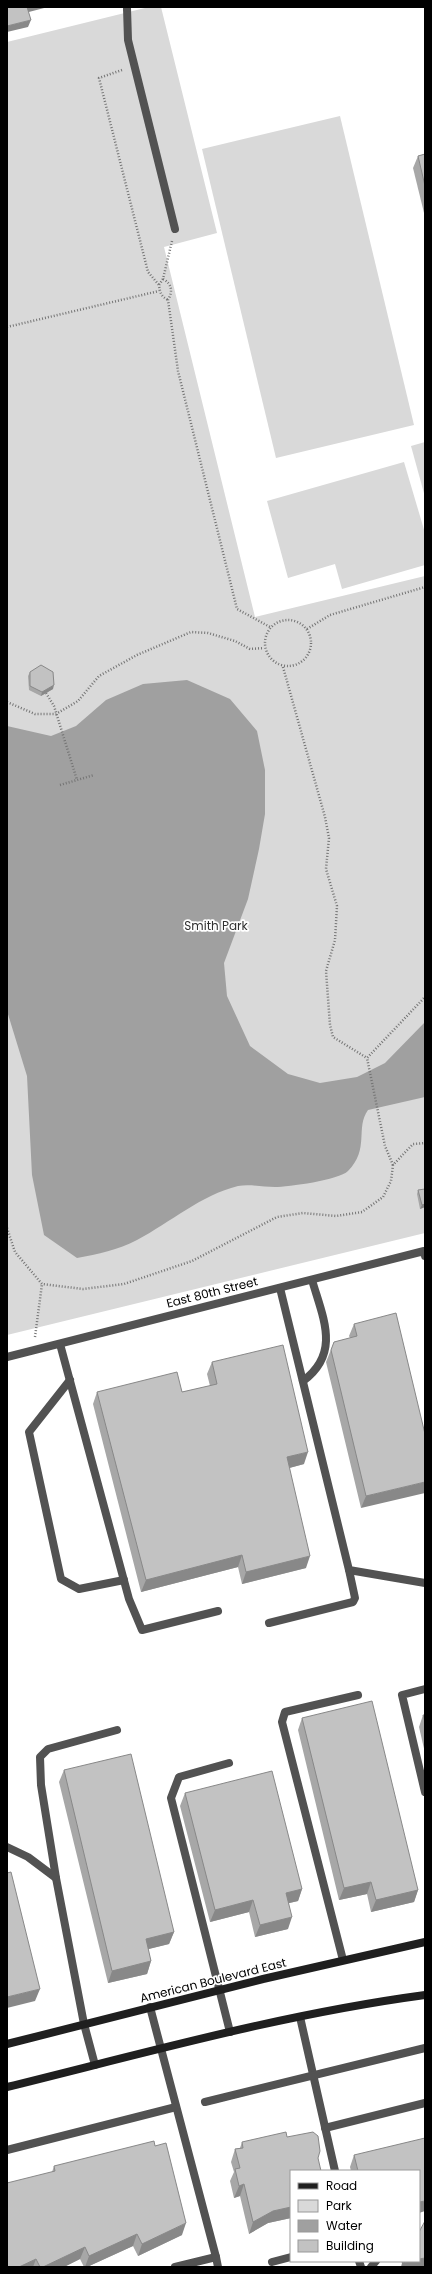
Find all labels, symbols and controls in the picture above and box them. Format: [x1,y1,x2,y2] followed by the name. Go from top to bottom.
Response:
[184,917,248,934] park label: Smith Park
[165,1272,259,1312] street label: East 80th Street
[138,1954,288,2006] street label: American Boulevard East
[290,2170,420,2262] legend
[326,2177,357,2194] text: Road
[326,2197,353,2214] text: Park
[326,2217,363,2234] text: Water
[326,2237,374,2254] text: Building

